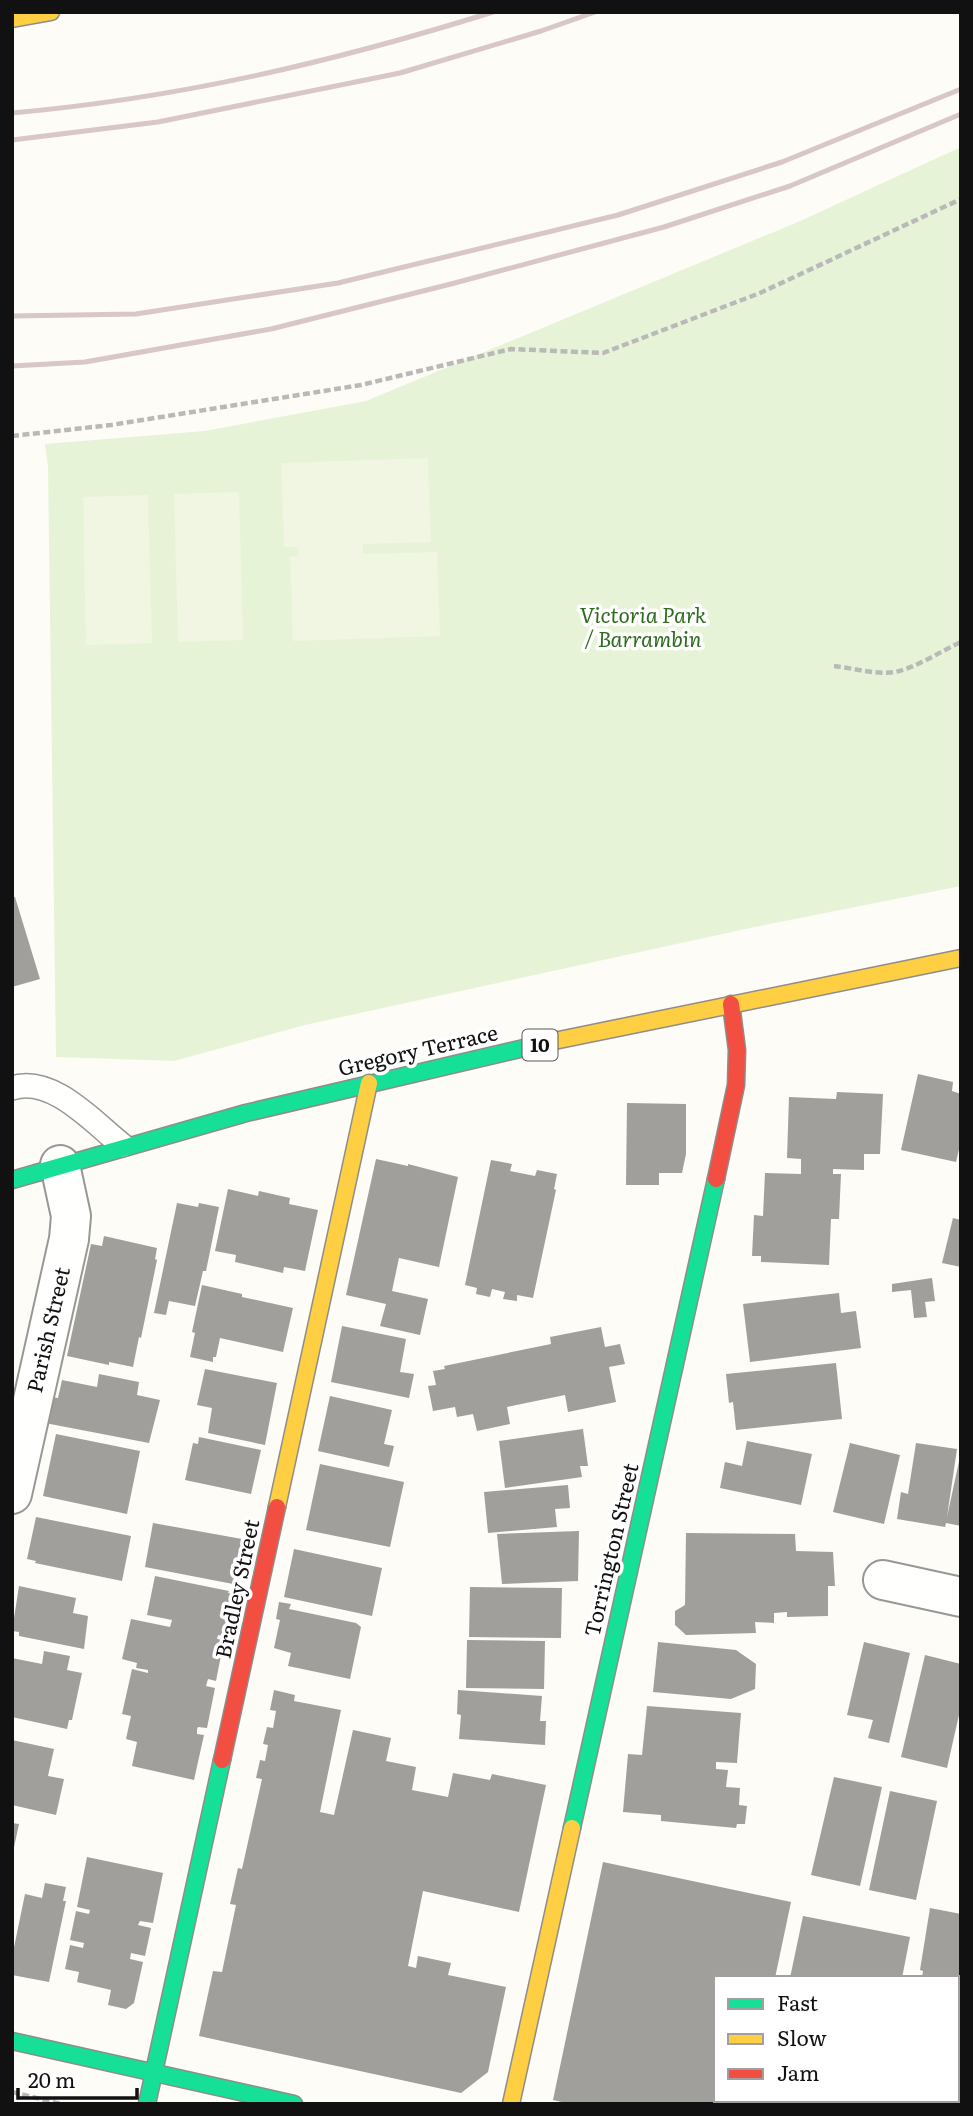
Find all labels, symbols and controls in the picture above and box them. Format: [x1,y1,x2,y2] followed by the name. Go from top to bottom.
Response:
[580,598,707,653] park label: Victoria Park / Barrambin
[335,1015,500,1082] street label: Gregory Terrace
[522,1030,558,1060] road number: 10
[17,1263,76,1395] street label: Parish Street
[575,1459,645,1639] street label: Torrington Street
[206,1515,266,1661] street label: Bradley Street
[714,1976,959,2102] legend
[777,1986,818,2017] text: Fast
[777,2021,827,2052] text: Slow
[18,2056,136,2100] scale bar
[777,2056,819,2087] text: Jam
[28,2063,75,2094] text: 20 m

